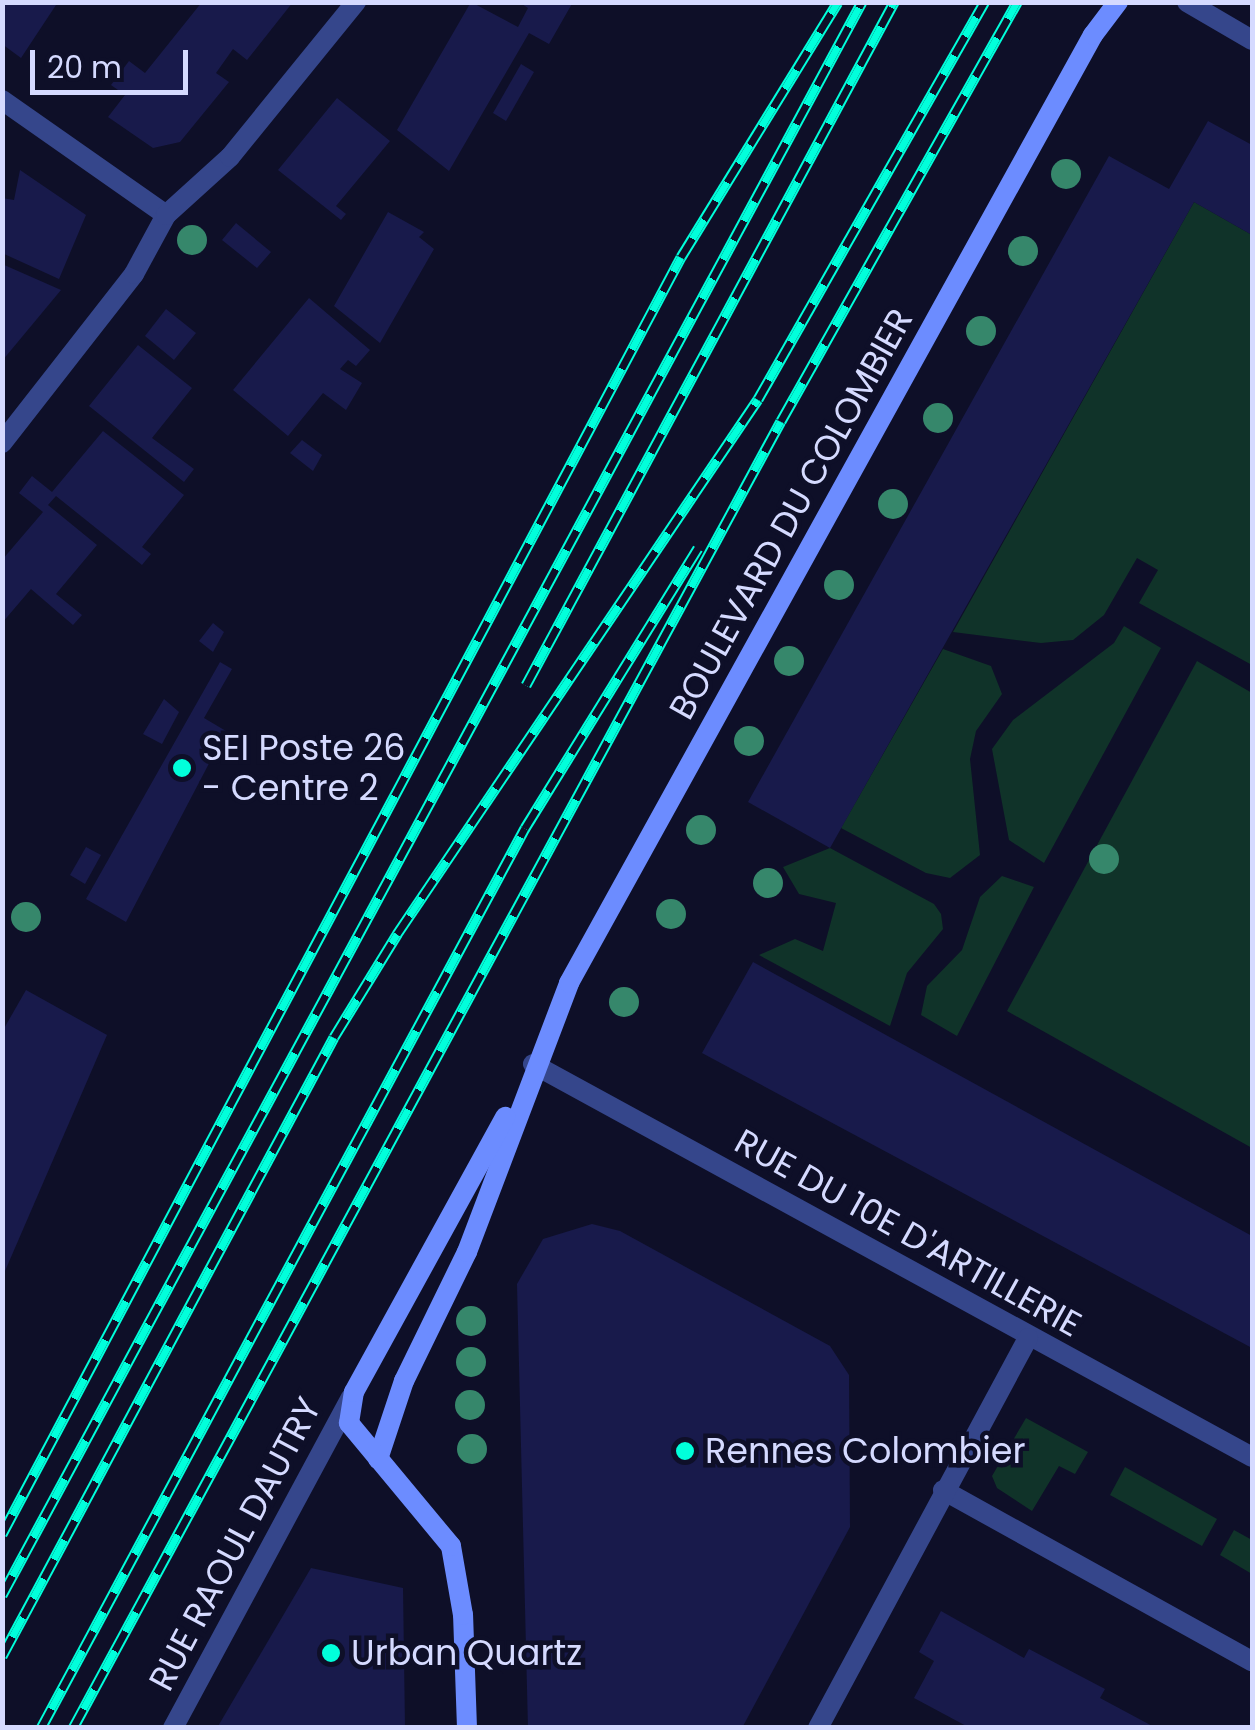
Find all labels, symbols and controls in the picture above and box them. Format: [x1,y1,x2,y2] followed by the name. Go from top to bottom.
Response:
[35,30,192,92] scale bar
[47,46,122,89] text: 20 m
[660,302,922,726] street label: BOULEVARD DU COLOMBIER
[202,727,406,809] place label: SEI Poste 26 - Centre 2
[171,757,193,779] marker: SEI Poste 26 - Centre 2
[728,1120,1088,1346] street label: RUE DU 10E D'ARTILLERIE
[140,1391,330,1697] street label: RUE RAOUL DAUTRY
[705,1430,1026,1472] place label: Rennes Colombier
[674,1440,696,1462] marker: Rennes Colombier
[351,1632,582,1674] place label: Urban Quartz
[320,1642,342,1664] marker: Urban Quartz

